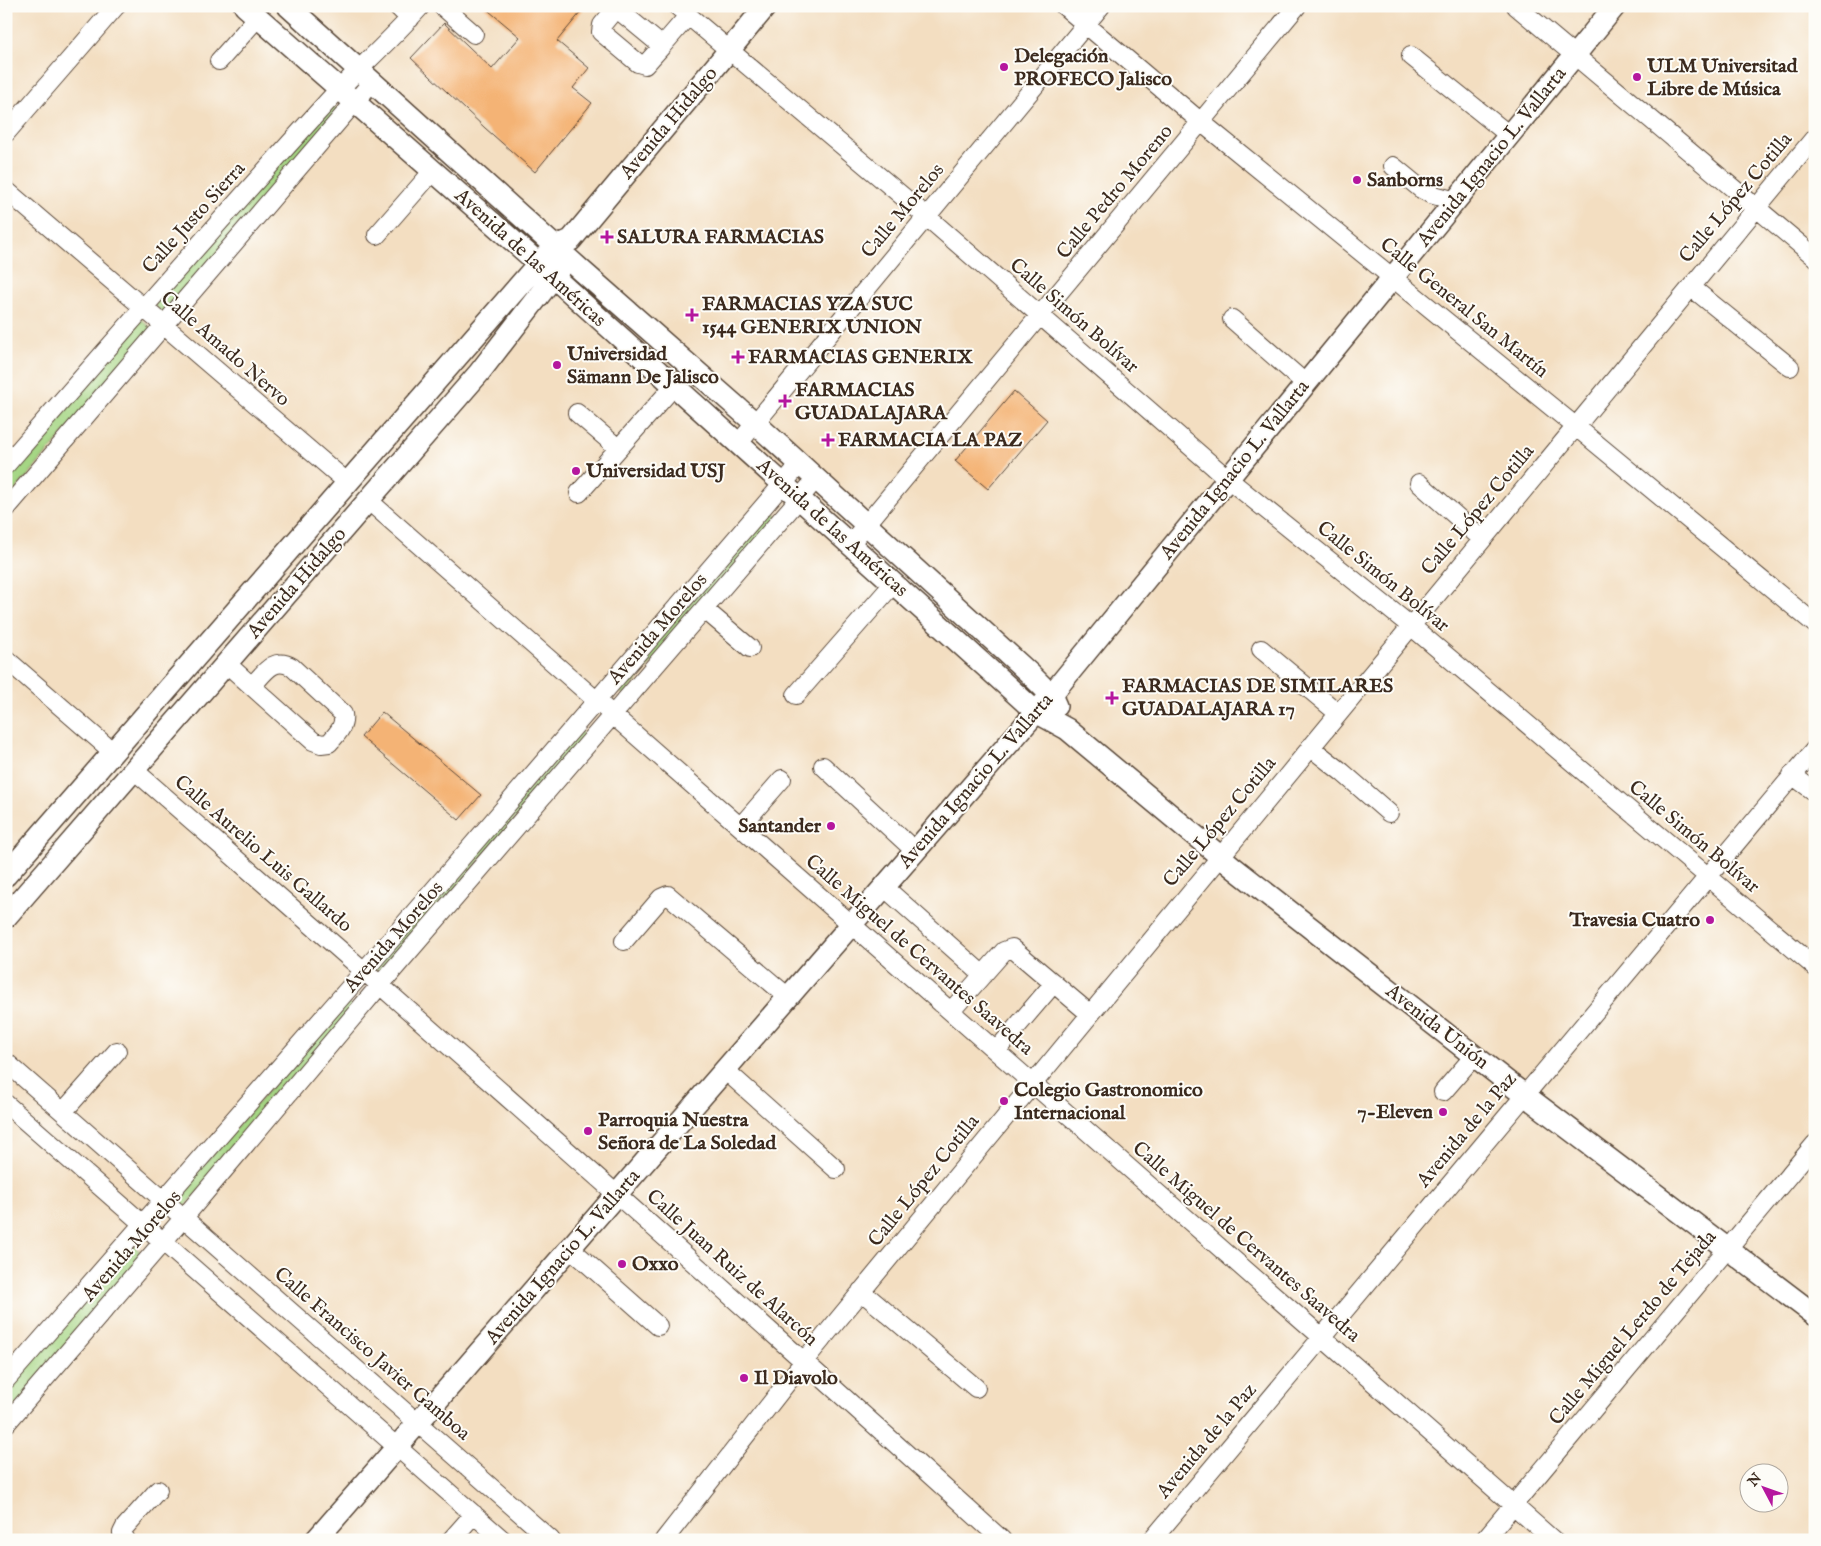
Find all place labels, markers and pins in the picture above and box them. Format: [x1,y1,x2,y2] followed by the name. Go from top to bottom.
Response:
[1014,44,1172,92] place label: Delegación PROFECO Jalisco
[1646,54,1799,102] place label: ULM Universitad Libre de Música
[998,61,1010,73] marker: Delegación PROFECO Jalisco
[1631,71,1643,83] marker: ULM Universitad Libre de Música
[1367,168,1443,193] place label: Sanborns
[1351,174,1363,186] marker: Sanborns
[617,225,824,250] place label: SALURA FARMACIAS
[601,231,613,243] marker: SALURA FARMACIAS
[702,292,923,340] place label: FARMACIAS YZA SUC 1544 GENERIX UNION
[686,309,698,321] marker: FARMACIAS YZA SUC 1544 GENERIX UNION
[566,342,719,390] place label: Universidad Sämann De Jalisco
[748,345,974,370] place label: FARMACIAS GENERIX
[732,351,744,363] marker: FARMACIAS GENERIX
[551,359,563,371] marker: Universidad Sämann De Jalisco
[795,378,948,426] place label: FARMACIAS GUADALAJARA
[779,395,791,407] marker: FARMACIAS GUADALAJARA
[838,428,1022,453] place label: FARMACIA LA PAZ
[822,434,834,446] marker: FARMACIA LA PAZ
[585,459,726,484] place label: Universidad USJ
[570,465,582,477] marker: Universidad USJ
[1122,674,1393,722] place label: FARMACIAS DE SIMILARES GUADALAJARA 17
[1106,692,1118,704] marker: FARMACIAS DE SIMILARES GUADALAJARA 17
[738,814,822,839] place label: Santander
[825,820,837,832] marker: Santander
[1569,908,1700,933] place label: Travesia Cuatro
[1704,914,1716,926] marker: Travesia Cuatro
[1014,1078,1203,1126] place label: Colegio Gastronomico Internacional
[998,1095,1010,1107] marker: Colegio Gastronomico Internacional
[1357,1100,1433,1125] place label: 7-Eleven
[1437,1106,1449,1118] marker: 7-Eleven
[598,1108,777,1156] place label: Parroquia Nuestra Señora de La Soledad
[582,1125,594,1137] marker: Parroquia Nuestra Señora de La Soledad
[632,1252,679,1277] place label: Oxxo
[616,1258,628,1270] marker: Oxxo
[754,1366,838,1391] place label: Il Diavolo
[738,1372,750,1384] marker: Il Diavolo

